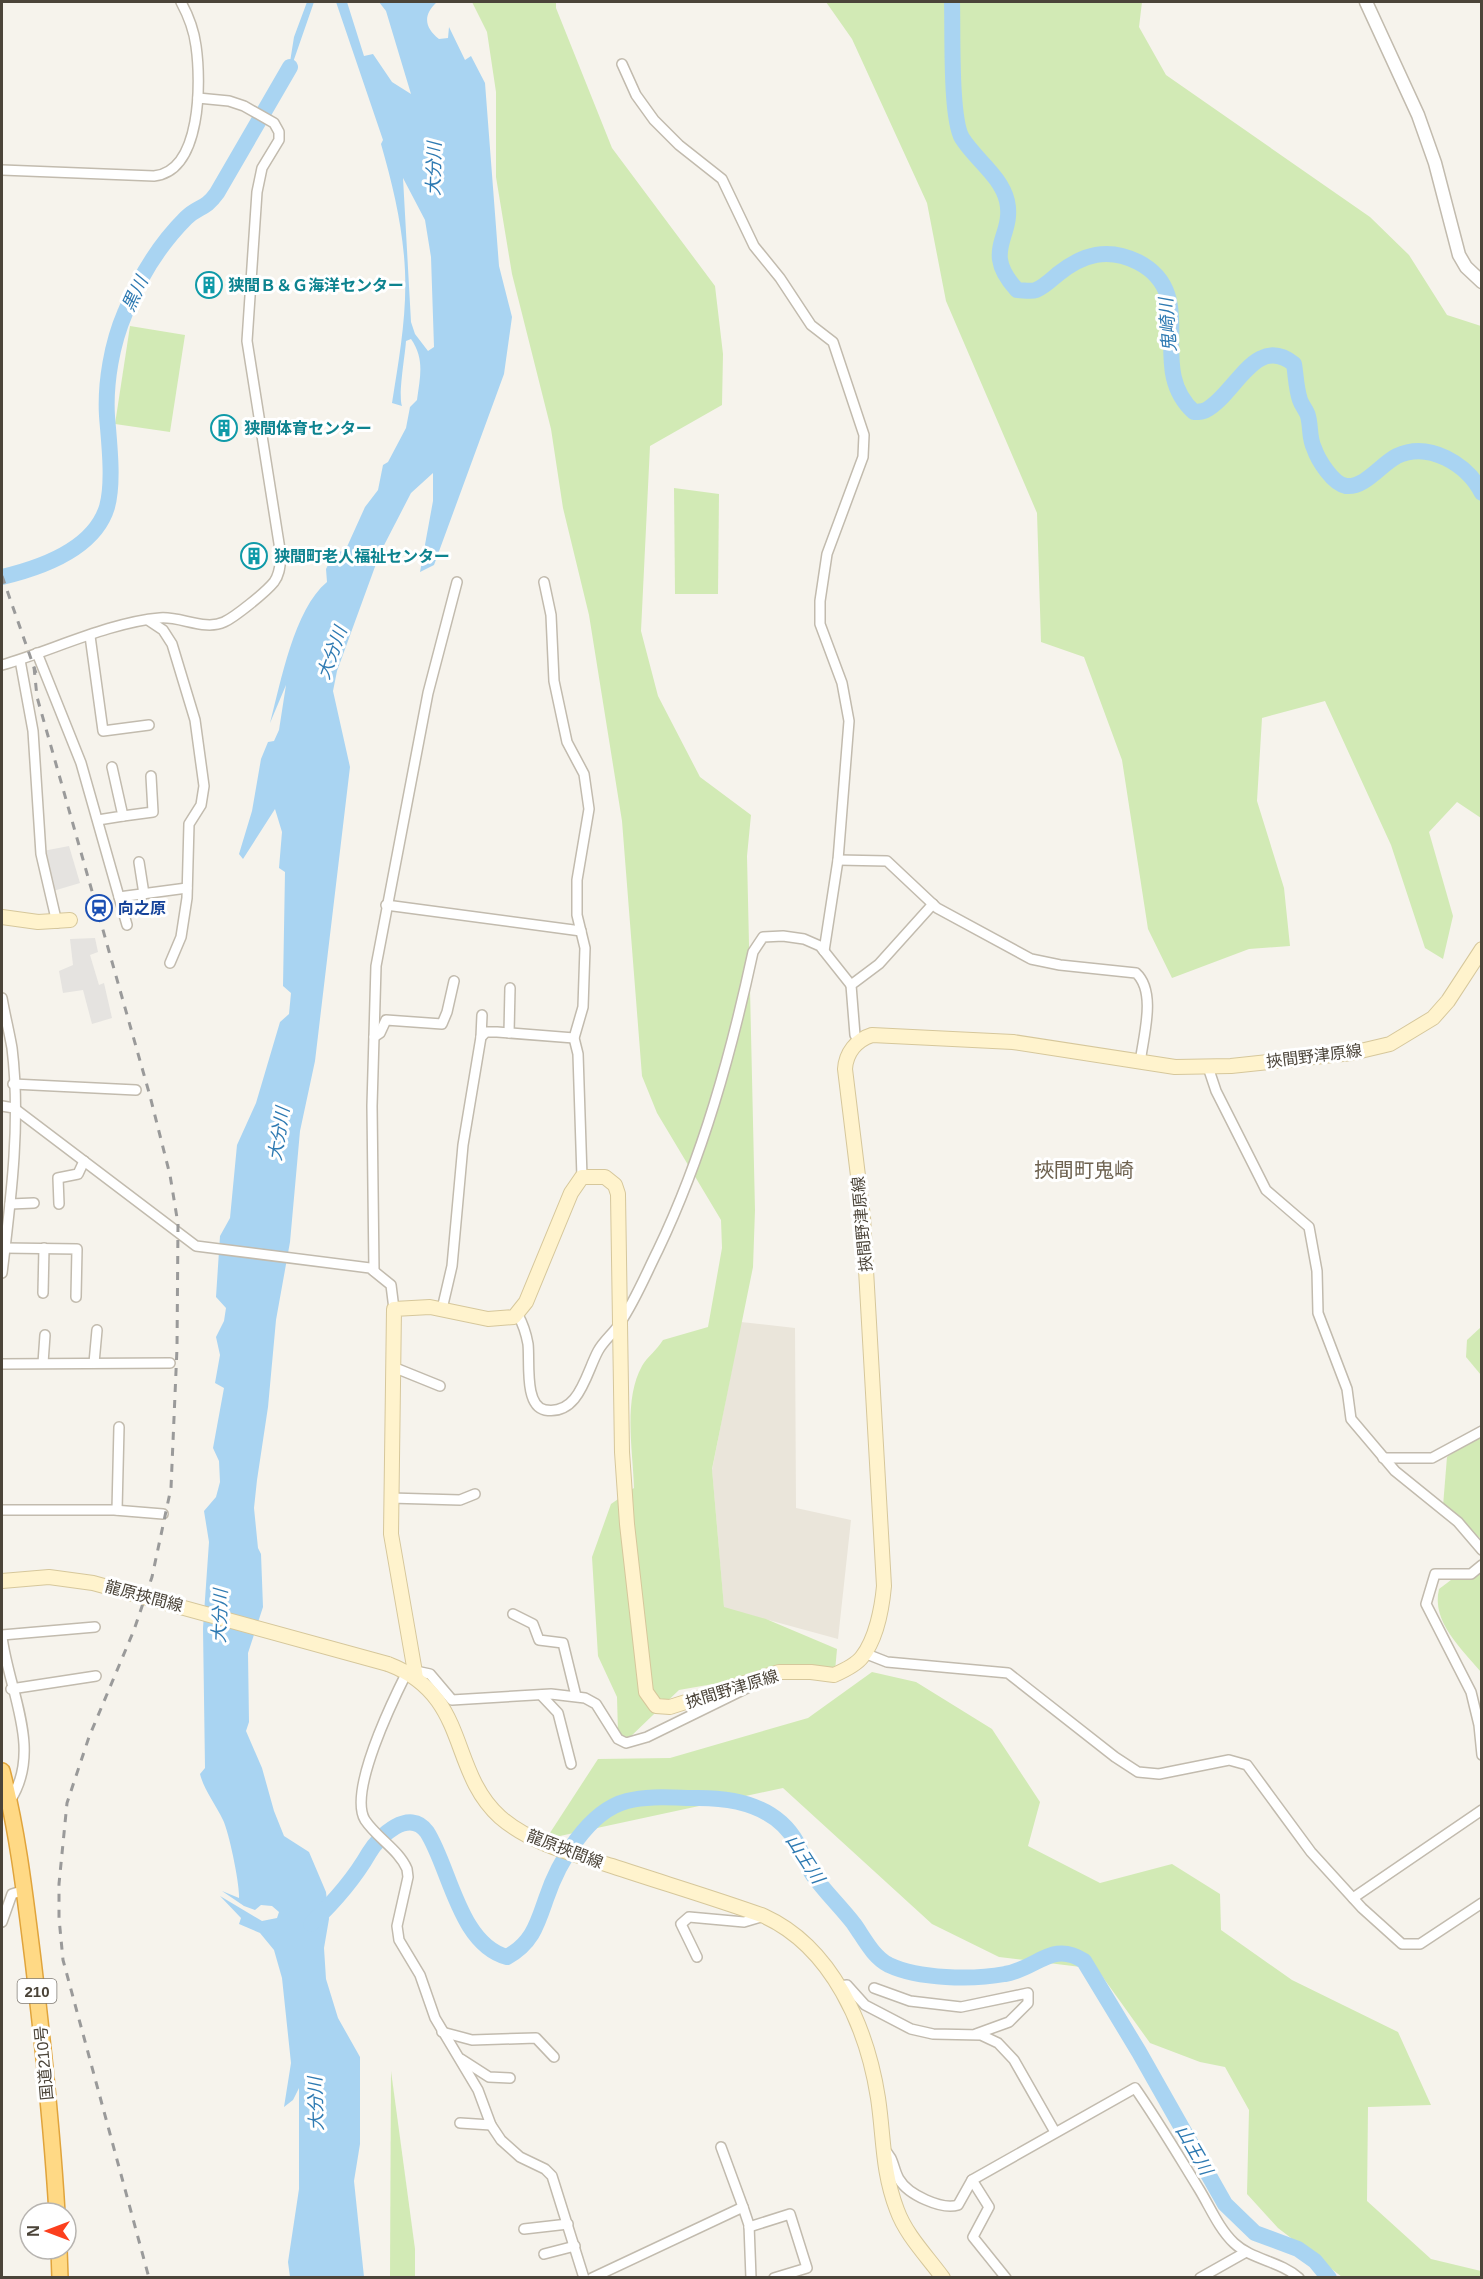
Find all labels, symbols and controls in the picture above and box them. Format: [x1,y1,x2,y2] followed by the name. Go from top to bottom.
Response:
[424,140,445,196] water label: 大分川
[194,270,224,300] building icon: 狭間Ｂ＆Ｇ海洋センター
[118,272,153,315] water label: 黒川
[228,277,404,294] place label: 狭間Ｂ＆Ｇ海洋センター
[1156,295,1180,353] water label: 鬼崎川
[209,413,239,443] building icon: 狭間体育センター
[244,420,372,437] place label: 狭間体育センター
[239,541,269,571] building icon: 狭間町老人福祉センター
[274,548,450,565] place label: 狭間町老人福祉センター
[313,622,351,682] water label: 大分川
[84,893,114,923] station icon: 向之原
[118,900,166,917] place label: 向之原
[1265,1042,1363,1070] street label: 挾間野津原線
[265,1104,293,1162] water label: 大分川
[1034,1159,1134,1181] district label: 挾間町鬼崎
[849,1175,875,1273] street label: 挾間野津原線
[103,1577,185,1615] street label: 龍原挾間線
[209,1587,231,1643] water label: 大分川
[684,1667,780,1711] street label: 挾間野津原線
[525,1827,605,1871] street label: 龍原挾間線
[782,1831,829,1889] water label: 山王川
[18,1979,57,2003] road number: 210
[32,2025,56,2101] street label: 国道210号
[305,2075,327,2131] water label: 大分川
[1172,2122,1217,2180] water label: 山王川
[18,2201,78,2261] north arrow
[25,2225,42,2237] text: N

